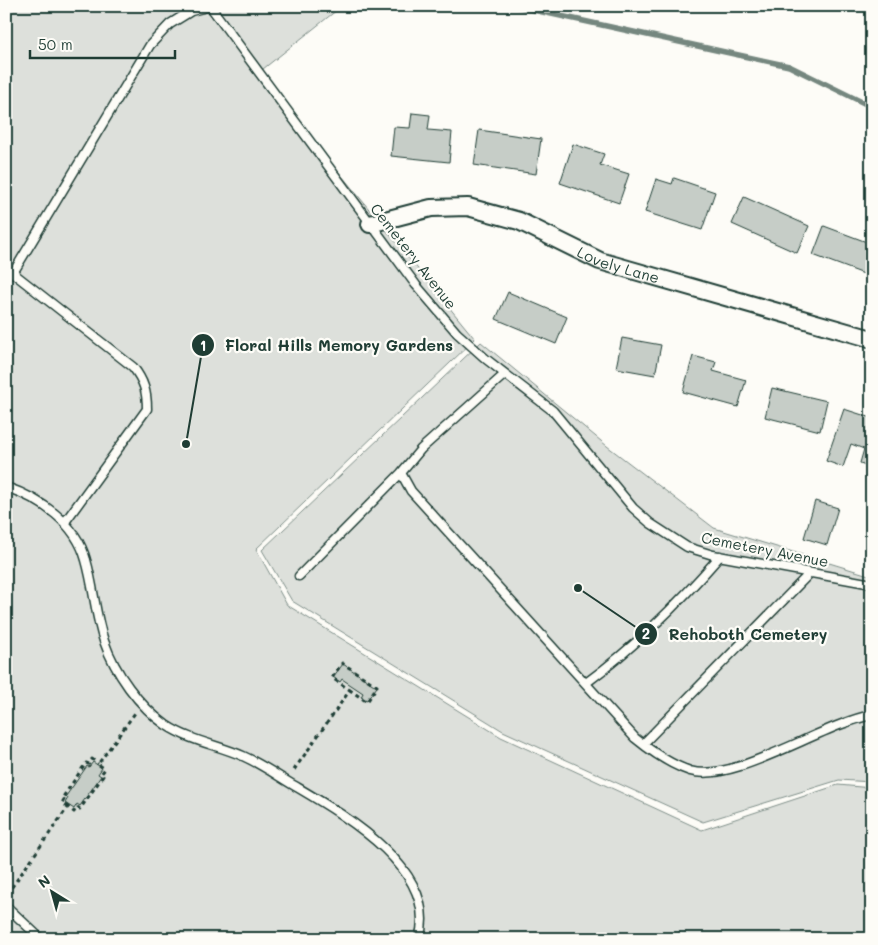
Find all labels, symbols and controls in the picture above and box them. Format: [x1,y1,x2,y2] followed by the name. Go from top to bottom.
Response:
[30,28,175,60] scale bar
[38,34,73,54] text: 50 m
[366,199,462,313] street label: Cemetery Avenue
[574,241,662,288] street label: Lovely Lane
[190,330,463,361] callout: Floral Hills Memory Gardens
[225,334,453,355] text: Floral Hills Memory Gardens
[200,335,206,355] text: 1
[700,527,830,571] street label: Cemetery Avenue
[633,619,837,650] callout: Rehoboth Cemetery
[642,623,650,643] text: 2
[669,623,828,644] text: Rehoboth Cemetery
[28,868,78,918] north arrow
[34,870,54,892] text: N

